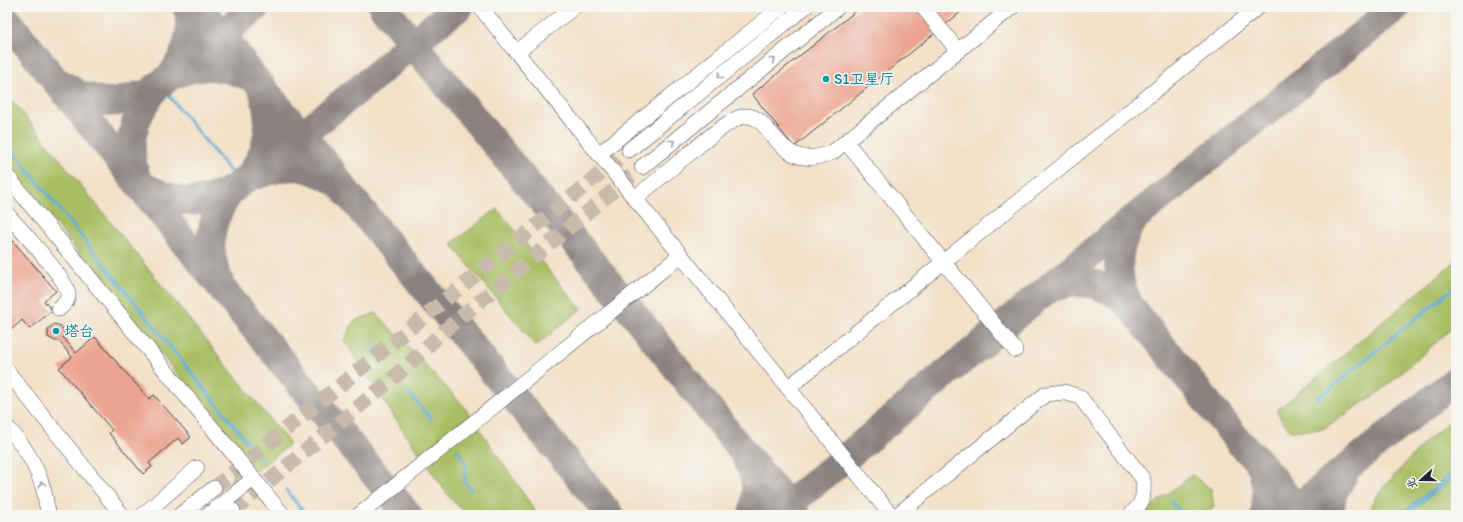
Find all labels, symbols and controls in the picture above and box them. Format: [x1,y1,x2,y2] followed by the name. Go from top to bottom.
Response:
[768,57,775,64] one-way arrow
[834,70,894,88] place label: S1卫星厅
[718,71,725,78] one-way arrow
[821,74,831,84] marker: S1卫星厅
[668,140,675,147] one-way arrow
[64,322,94,340] place label: 塔台
[51,326,61,336] marker: 塔台
[1401,460,1441,500] north arrow
[1404,476,1420,491] text: 北
[38,481,47,488] one-way arrow

